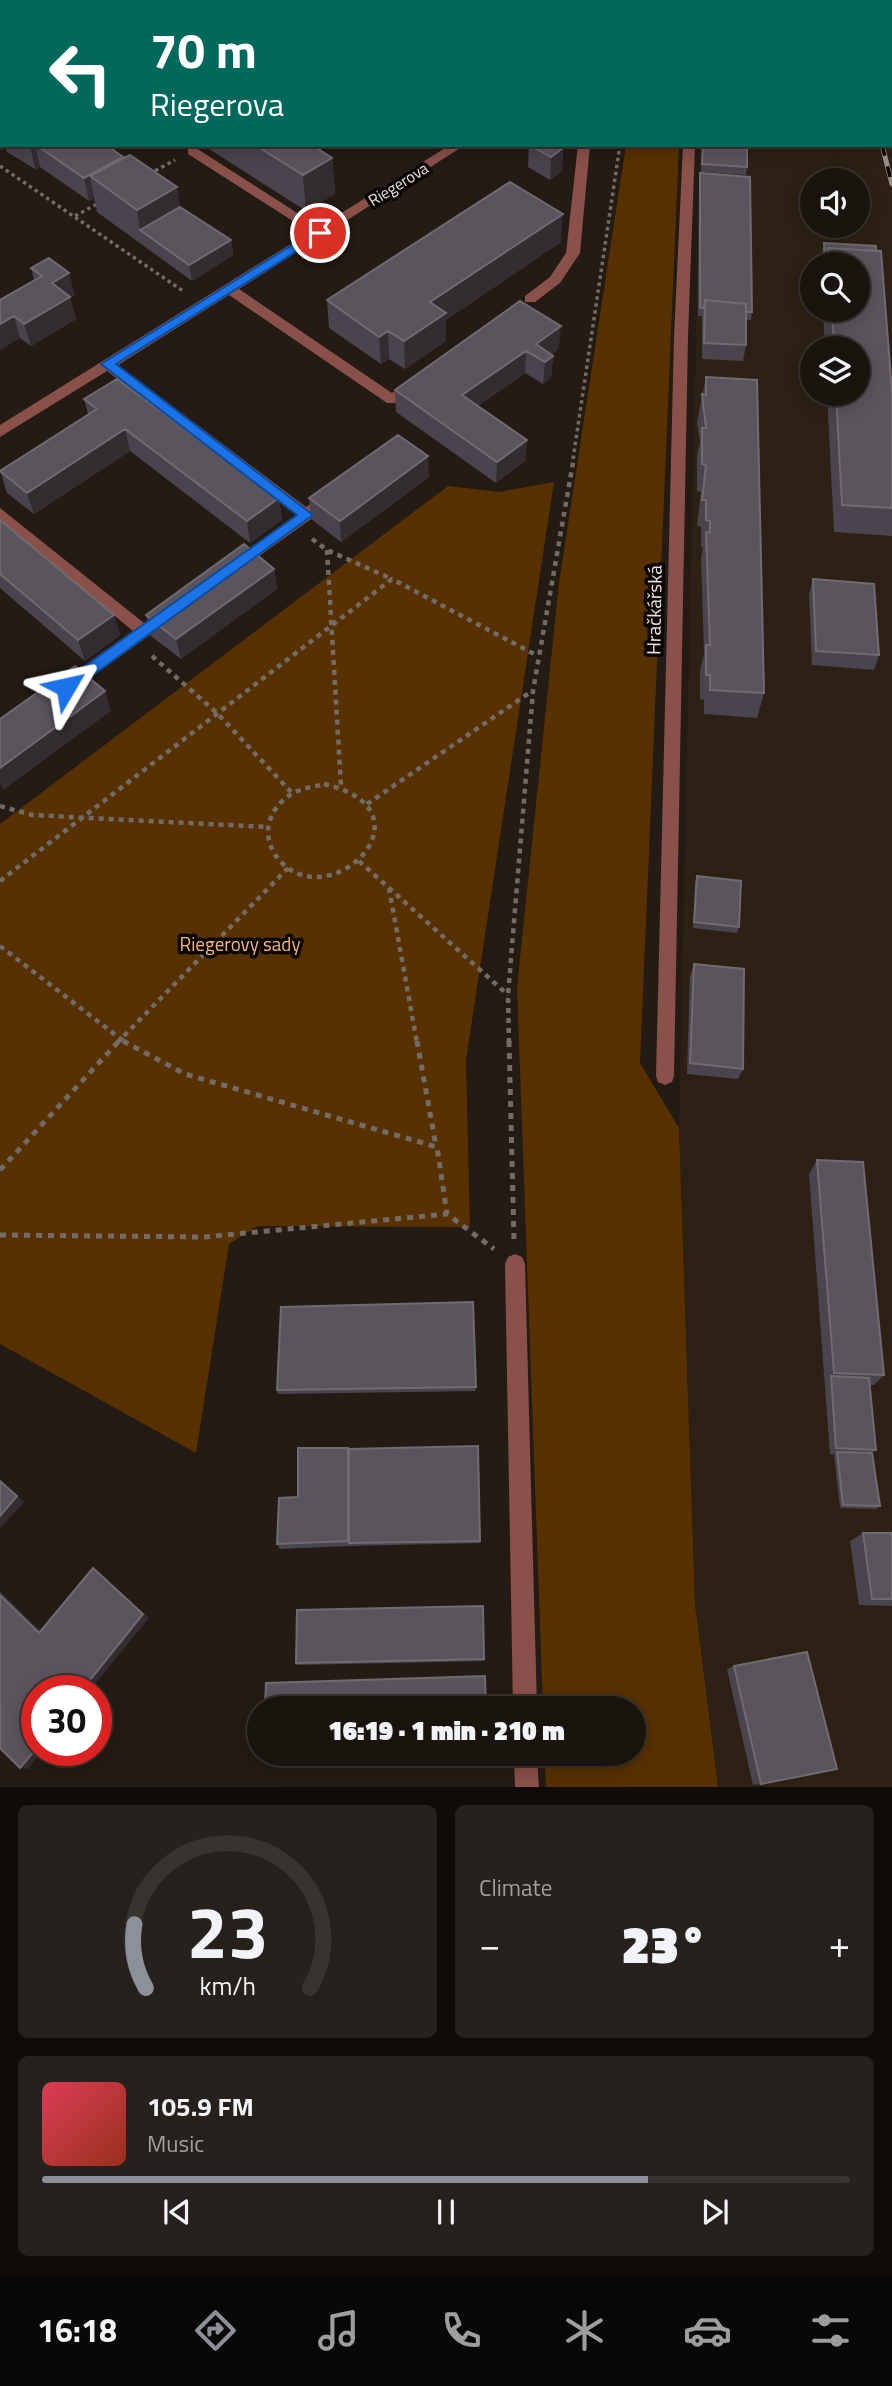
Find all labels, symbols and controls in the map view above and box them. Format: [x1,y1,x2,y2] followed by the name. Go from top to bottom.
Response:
[150,12,257,87] text: 70 m
[35,28,126,119] icon: left
[150,80,284,128] text: Riegerova
[363,156,433,212] street label: Riegerova
[800,168,870,406] map controls
[800,168,870,238] button: sound
[290,203,350,263] pin
[301,214,339,252] icon: arrive
[800,252,870,322] button: search
[800,336,870,406] button: layers
[638,564,669,655] street label: Hračkářská
[29,650,103,724] position arrow
[179,929,301,958] park label: Riegerovy sady
[21,1675,112,1766] speed limit sign: 30
[328,1711,565,1750] text: 16:19 · 1 min · 210 m
[479,1870,552,1905] text: Climate
[187,1876,268,1986] text: 23
[622,1904,707,1983] text: 23°
[479,1915,500,1973] text: −
[829,1915,850,1973] text: +
[199,1966,256,2004] text: km/h
[147,2087,254,2126] text: 105.9 FM
[147,2126,204,2161] text: Music
[158,2193,196,2231] icon: previous
[427,2193,465,2231] icon: pause
[696,2193,734,2231] icon: next
[37,2306,117,2354] text: 16:18
[191,2306,240,2355] icon: directions
[314,2306,363,2355] icon: music
[437,2306,486,2355] icon: phone
[560,2306,609,2355] icon: climate
[683,2306,732,2355] icon: car
[806,2306,855,2355] icon: filters

